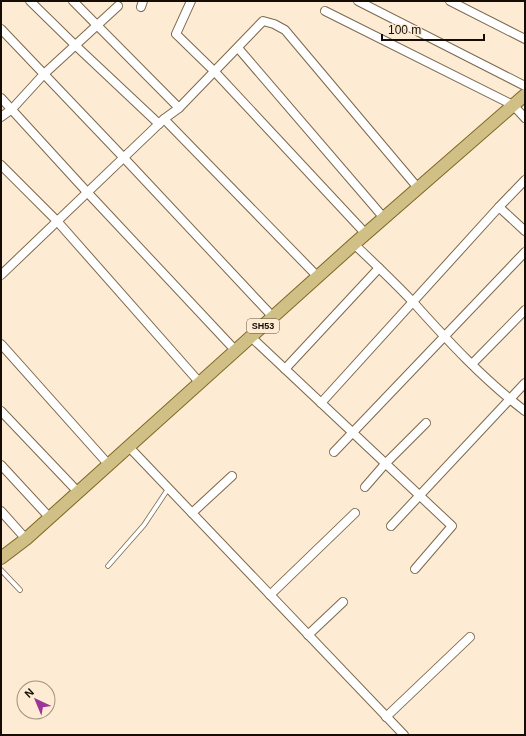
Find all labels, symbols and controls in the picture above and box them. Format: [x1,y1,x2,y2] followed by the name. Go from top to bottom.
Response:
[382,16,484,42] scale bar
[388,23,421,37] text: 100 m
[247,319,279,333] road number: SH53
[16,680,56,720] north arrow
[22,686,36,700] text: N

